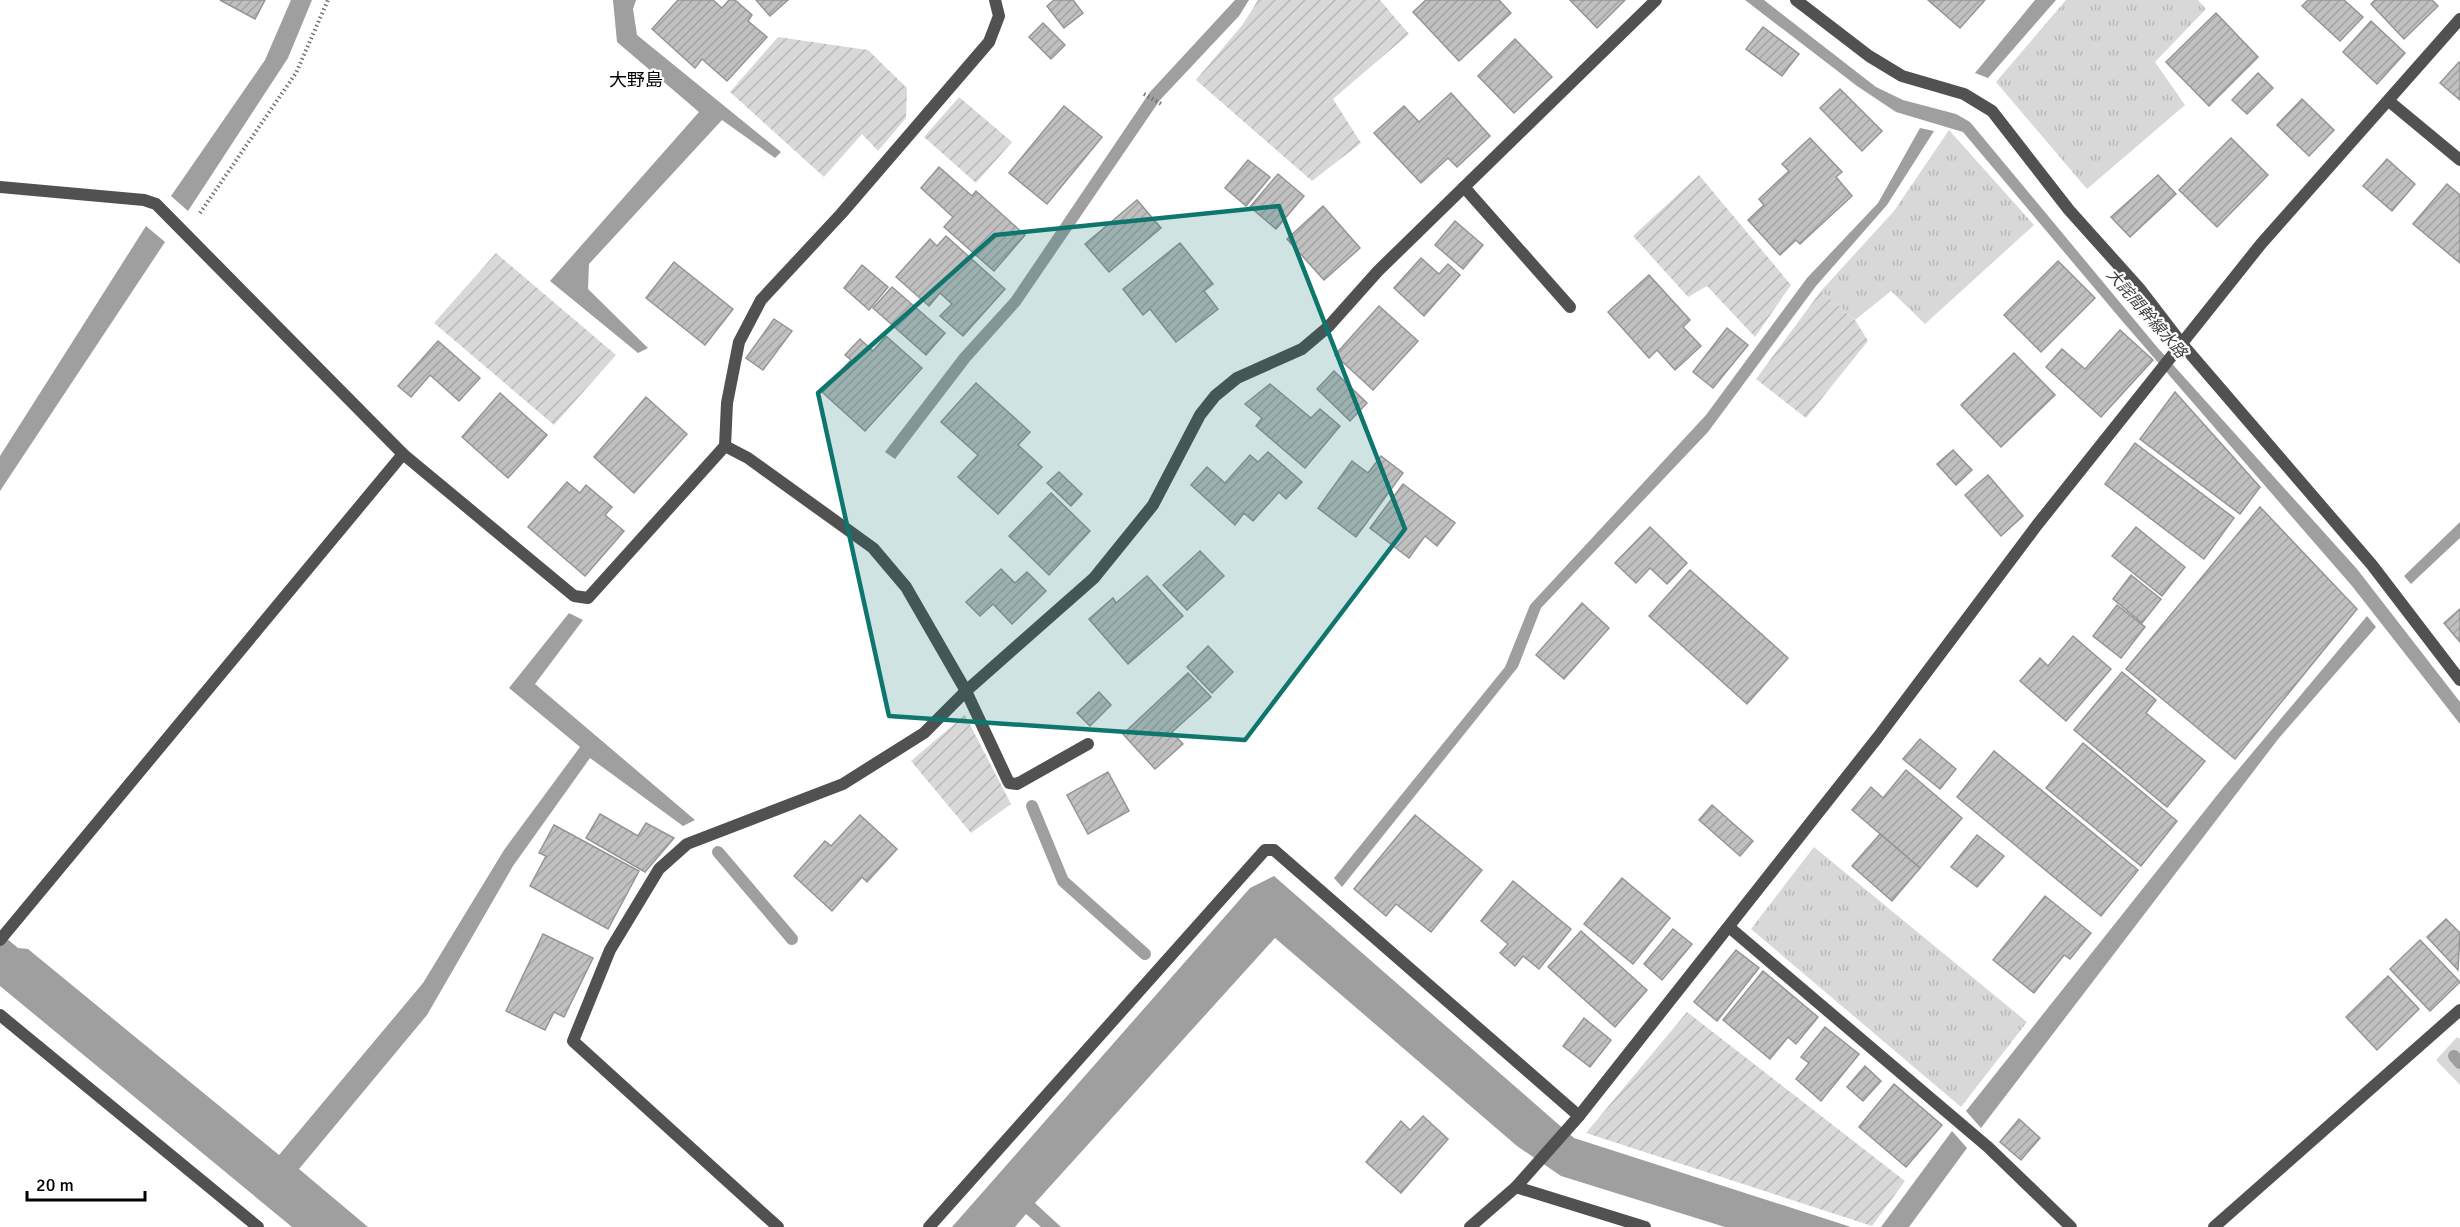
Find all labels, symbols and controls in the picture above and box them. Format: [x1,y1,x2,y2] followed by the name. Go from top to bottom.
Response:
[609,69,663,91] district label: 大野島
[2102,265,2192,364] water label: 大詫間幹線水路
[27,1164,146,1202] scale bar
[36,1174,74,1196] text: 20 m

